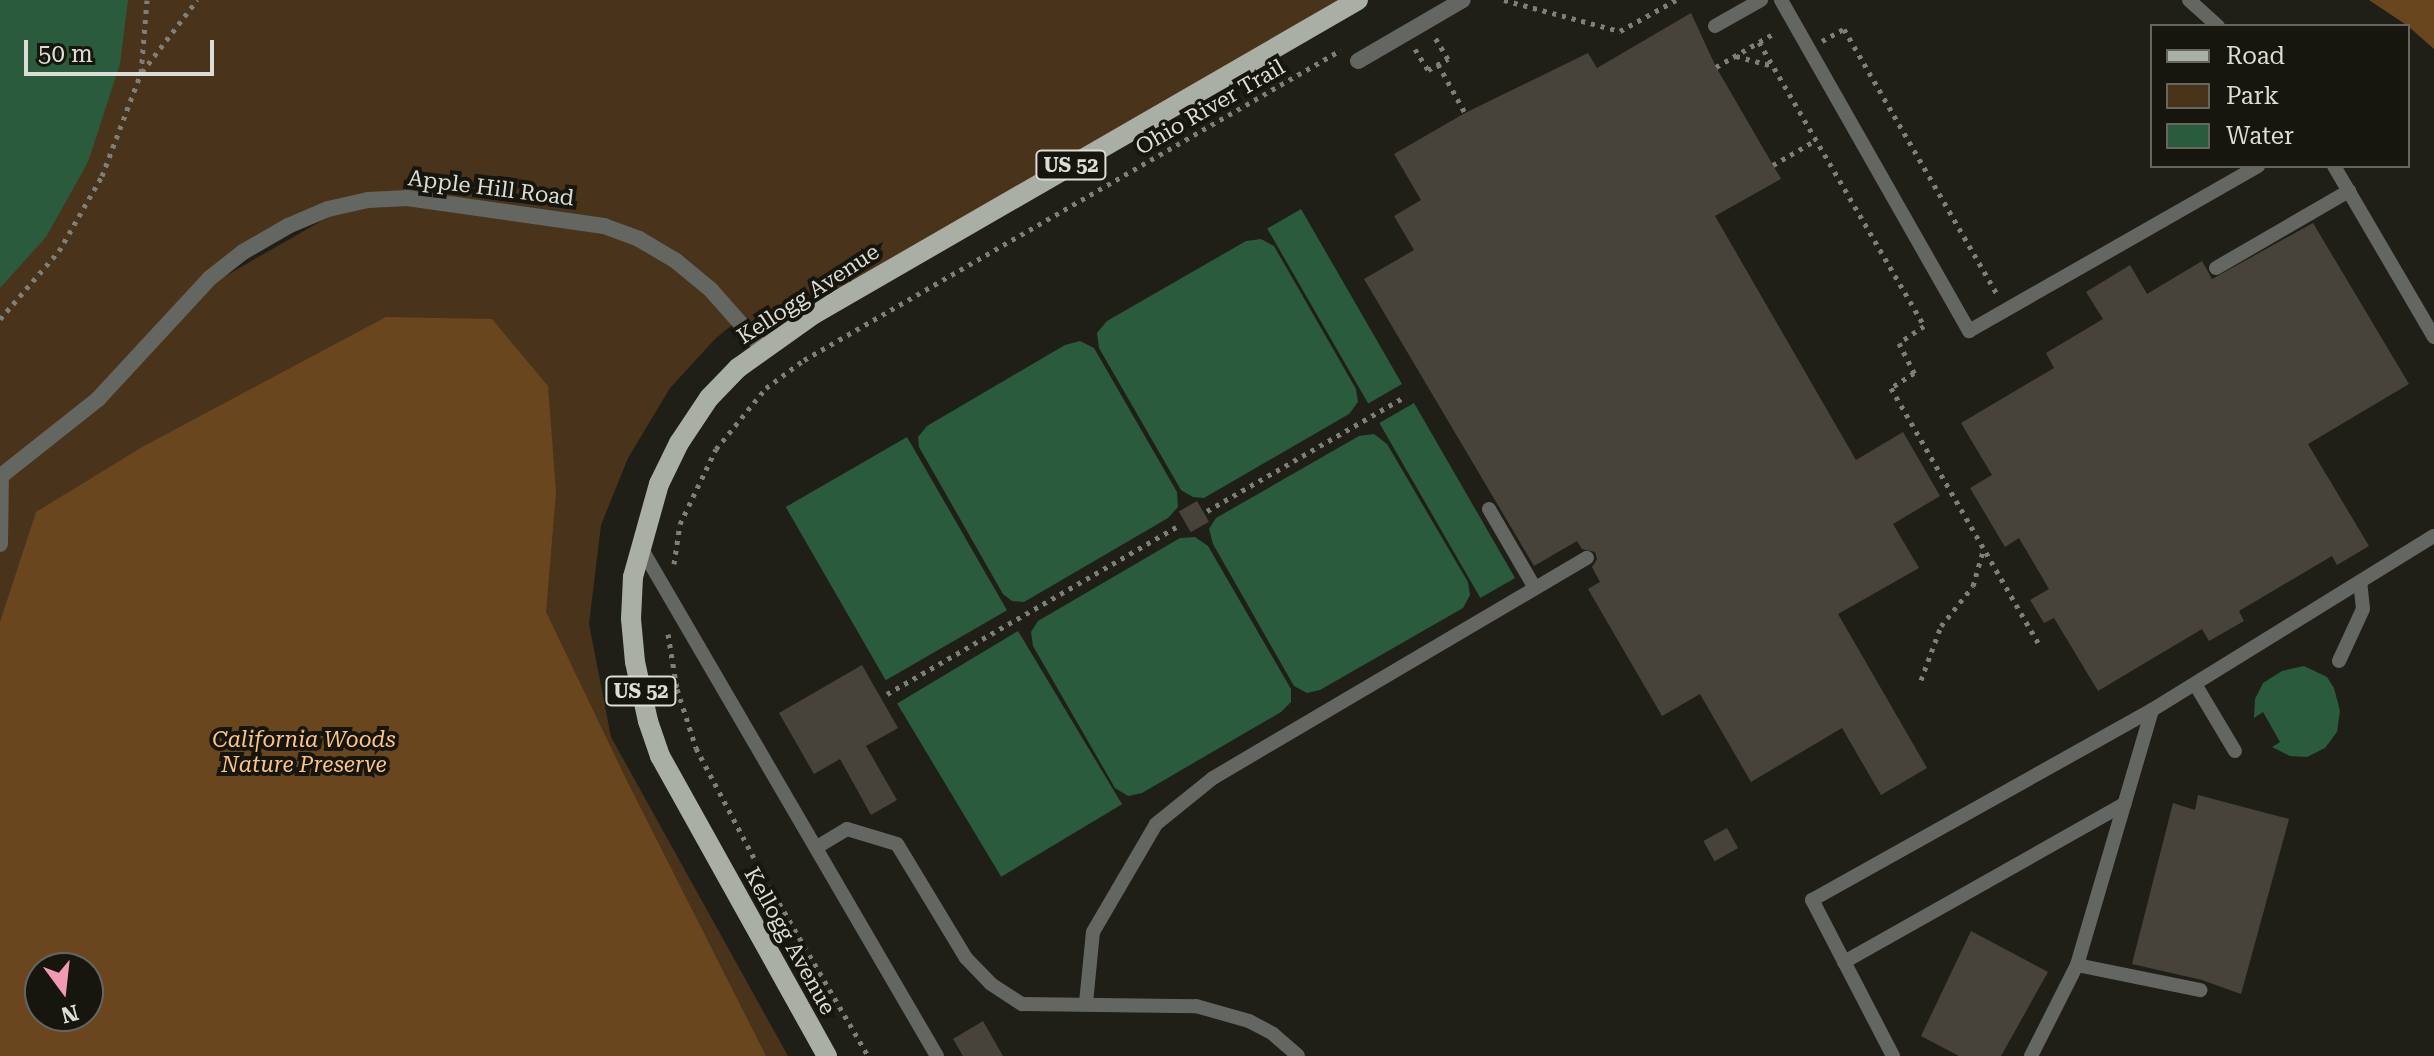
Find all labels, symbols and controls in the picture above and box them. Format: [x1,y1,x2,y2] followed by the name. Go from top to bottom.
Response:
[28,24,218,74] scale bar
[2150,24,2410,168] legend
[38,40,93,68] text: 50 m
[2226,42,2285,70] text: Road
[1131,54,1289,160] street label: Ohio River Trail
[2226,82,2279,110] text: Park
[2226,122,2294,150] text: Water
[1035,149,1107,181] road number: US 52
[406,165,576,211] street label: Apple Hill Road
[732,238,884,350] street label: Kellogg Avenue
[605,675,677,707] road number: US 52
[212,726,396,778] park label: California Woods Nature Preserve
[739,863,841,1019] street label: Kellogg Avenue
[24,952,104,1032] north arrow
[58,999,81,1028] text: N

